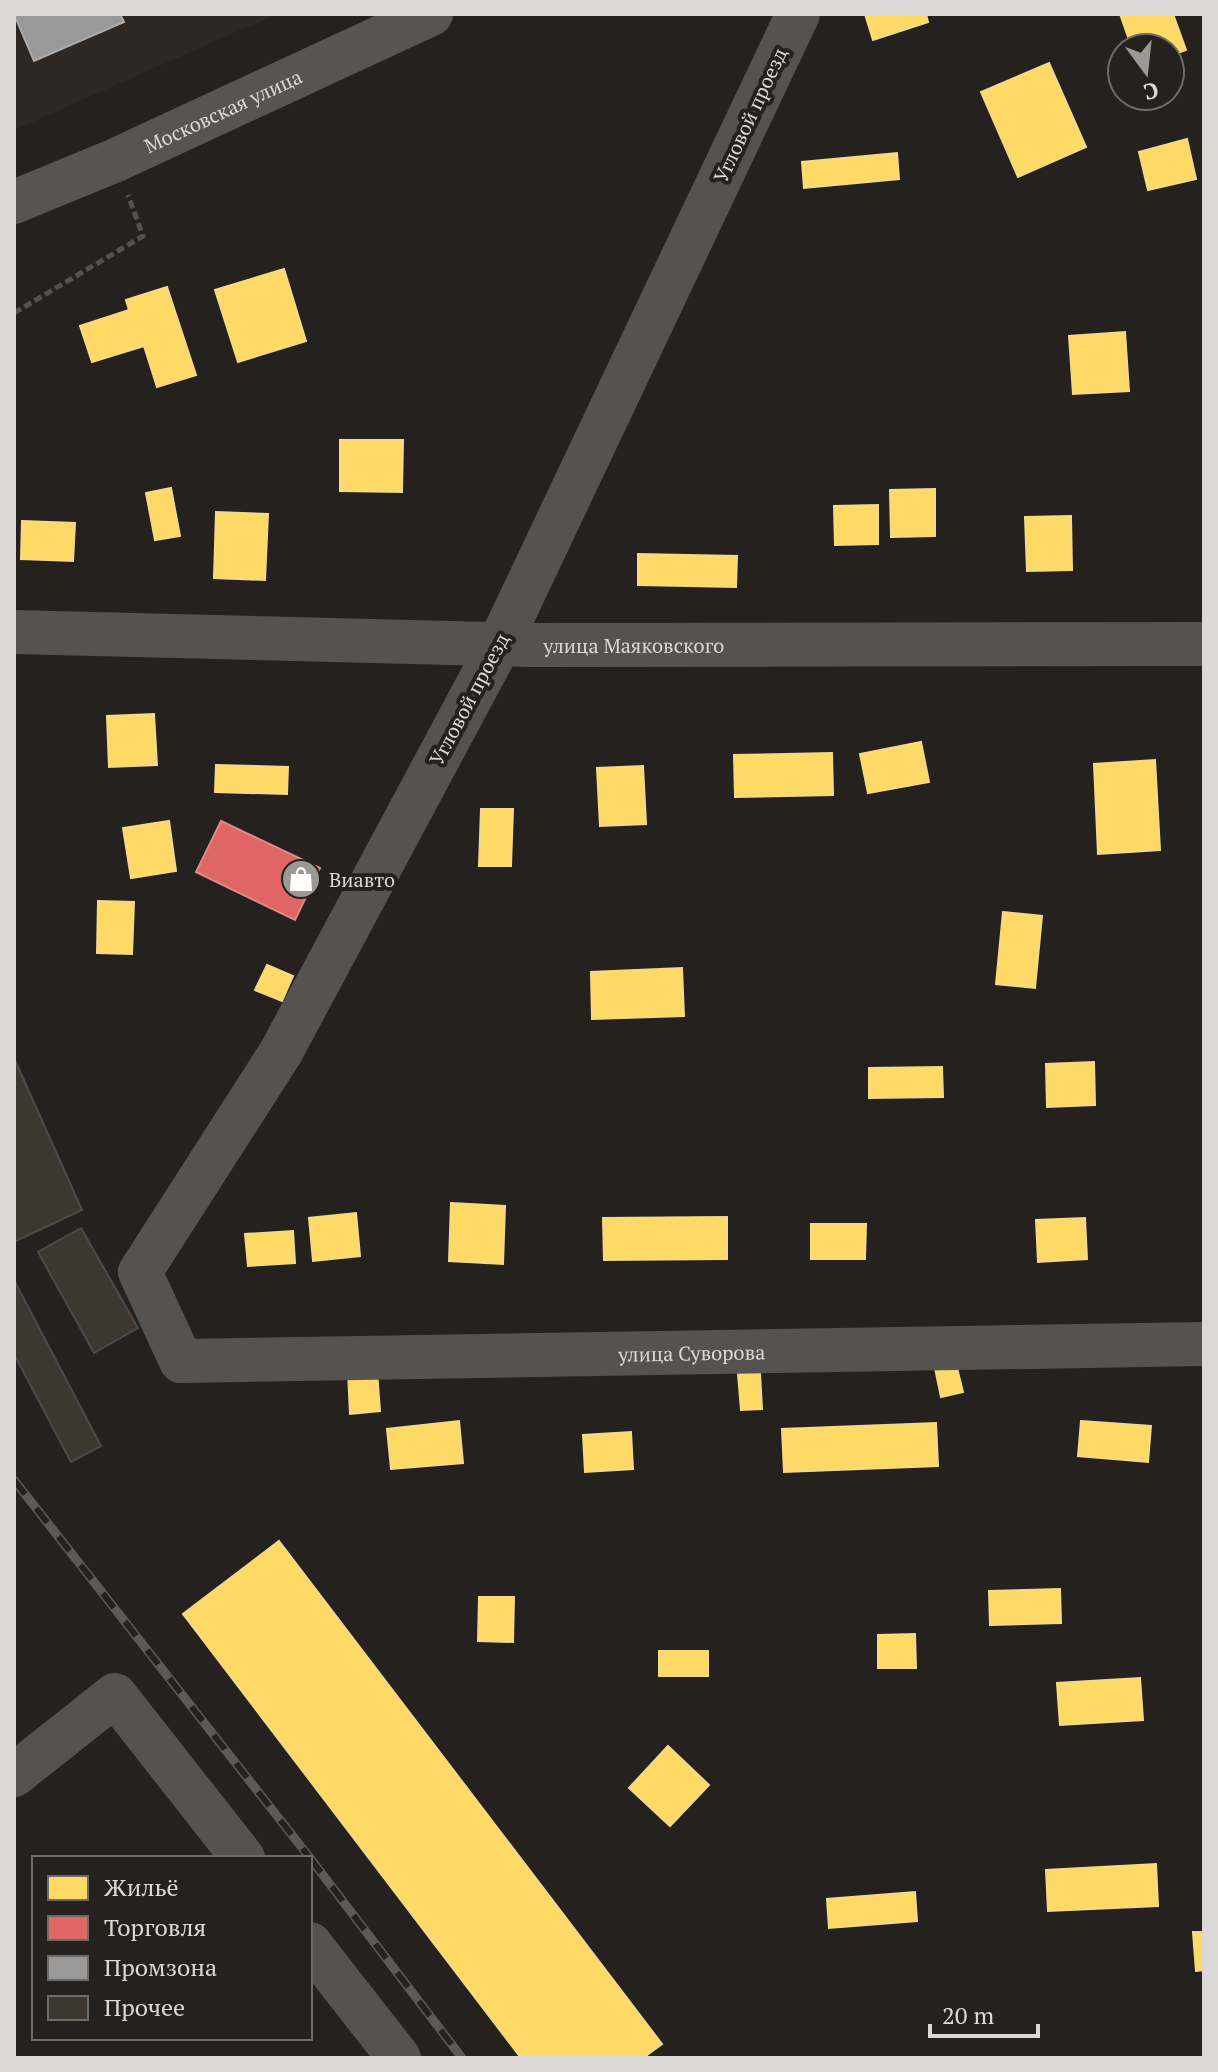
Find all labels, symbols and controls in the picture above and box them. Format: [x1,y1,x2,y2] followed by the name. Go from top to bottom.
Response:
[1106,32,1186,112] north arrow
[707,43,793,187] street label: Угловой проезд
[140,62,306,159] street label: Московская улица
[1141,76,1162,108] text: С
[423,628,515,770] street label: Угловой проезд
[542,631,724,658] street label: улица Маяковского
[280,858,322,900] shop icon: Виавто
[329,866,395,893] place label: Виавто
[617,1338,765,1367] street label: улица Суворова
[32,1856,312,2040] legend
[104,1871,178,1903] text: Жильё
[104,1911,206,1943] text: Торговля
[104,1951,217,1983] text: Промзона
[930,1988,1038,2038] scale bar
[104,1991,185,2023] text: Прочее
[942,1999,994,2031] text: 20 m

